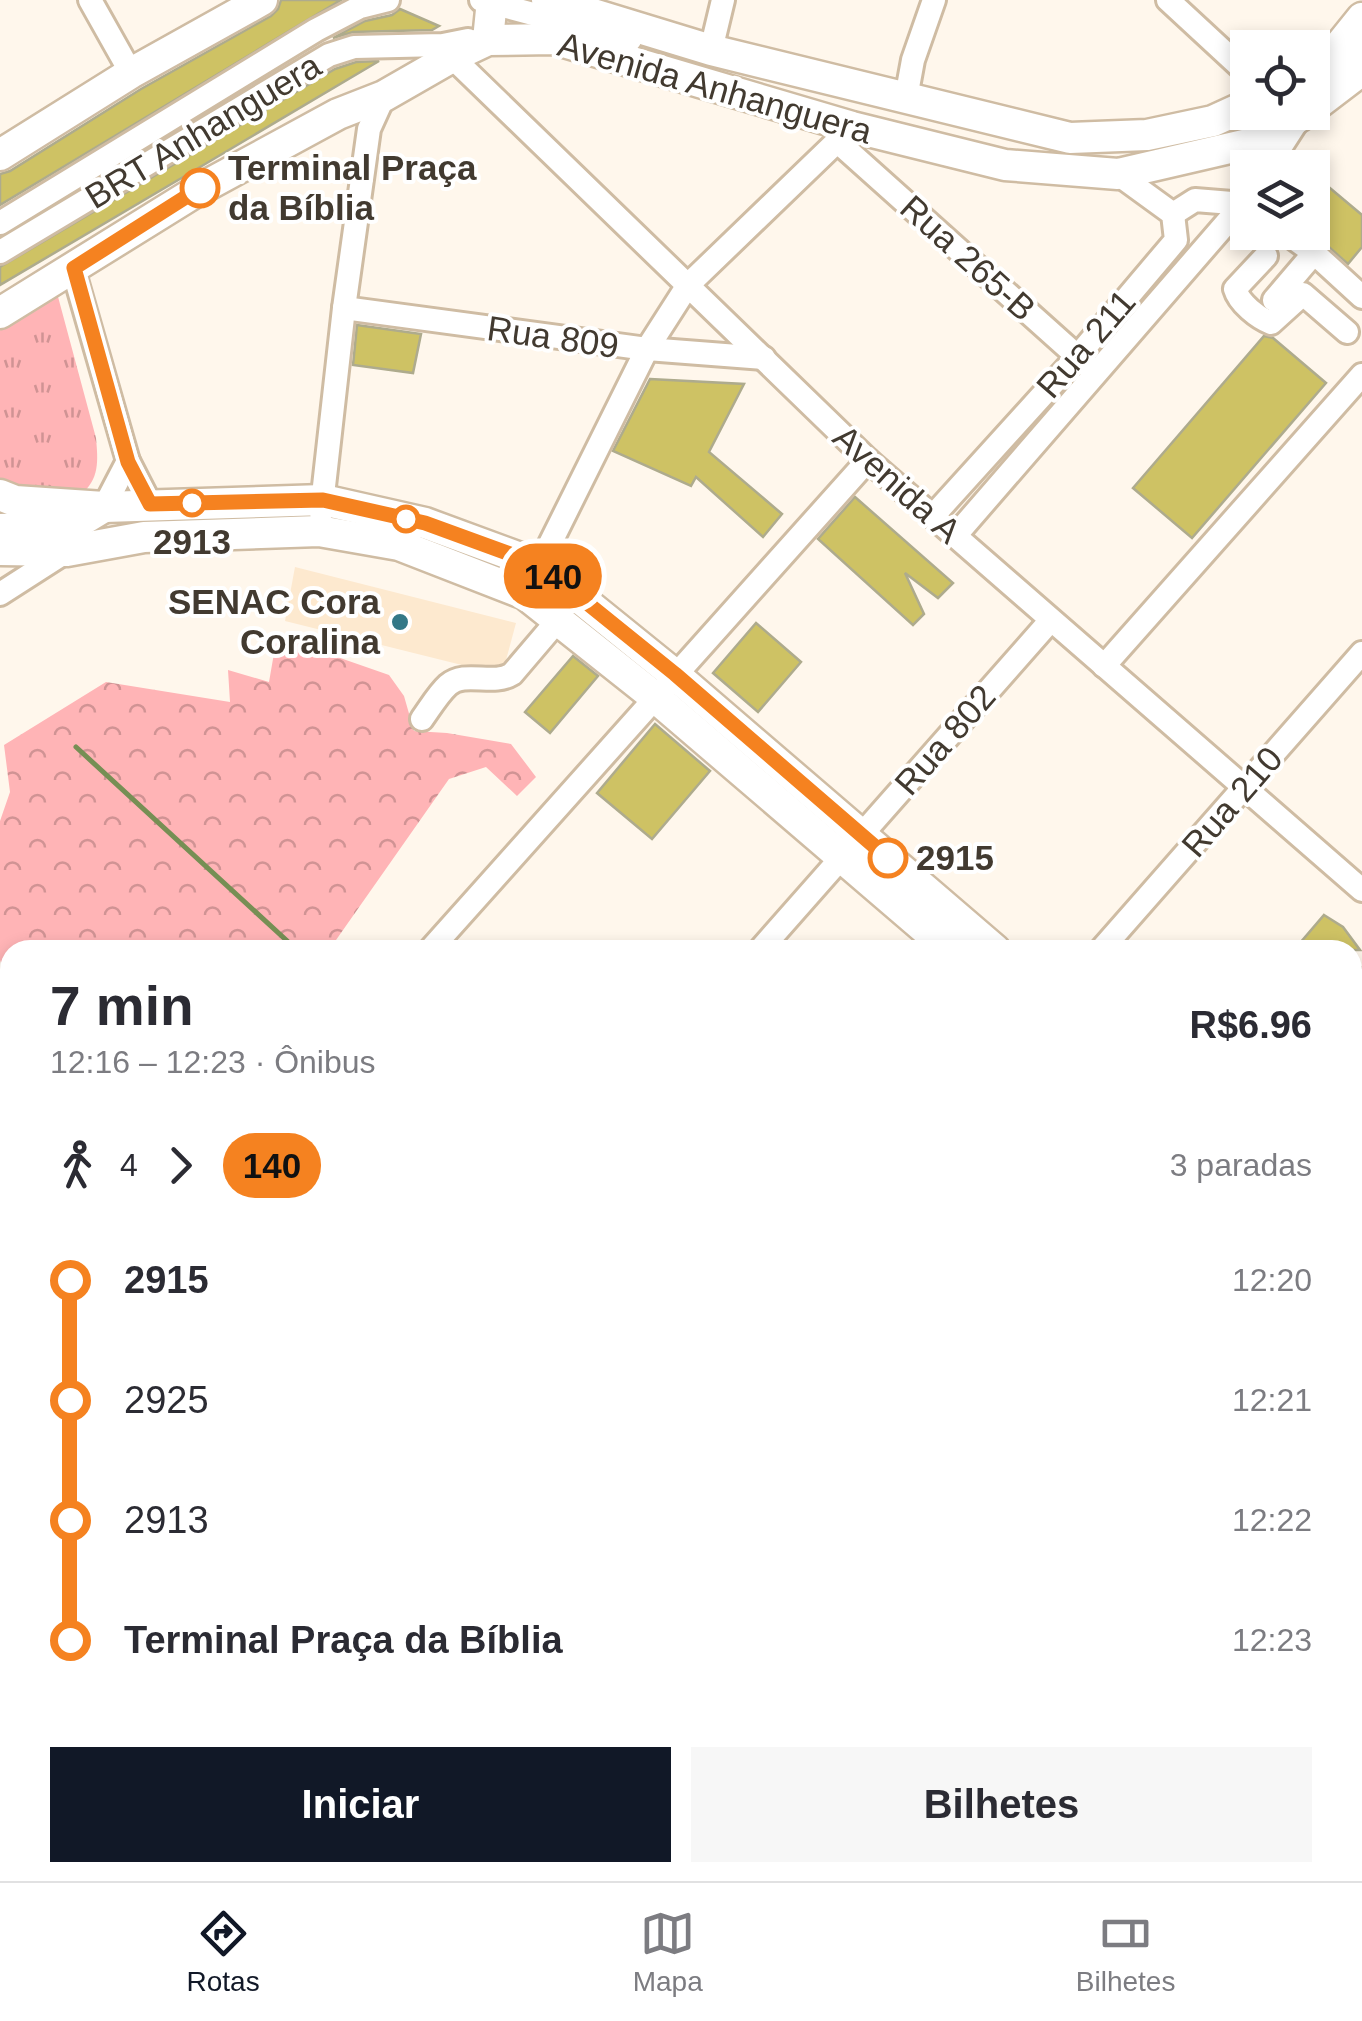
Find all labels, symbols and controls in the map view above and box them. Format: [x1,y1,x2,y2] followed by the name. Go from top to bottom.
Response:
[554,24,877,151] street label: Avenida Anhanguera
[1230,30,1330,250] map controls
[1230,30,1330,130] button: locate
[78,45,328,216] street label: BRT Anhanguera
[228,148,477,227] place label: Terminal Praça da Bíblia
[1230,150,1330,250] button: layers
[181,169,219,207] marker: Terminal Praça da Bíblia
[893,187,1044,328] street label: Rua 265-B
[1028,282,1143,405] street label: Rua 211
[485,308,621,365] street label: Rua 809
[826,417,969,551] street label: Avenida A
[179,490,205,516] marker: 2913
[393,506,419,532] unlabelled marker
[153,522,231,561] place label: 2913
[496,544,610,608] line badge: 140
[524,557,582,596] text: 140
[168,582,381,661] place label: SENAC Cora Coralina
[389,611,411,633] marker: SENAC Cora Coralina
[886,677,1003,802] street label: Rua 802
[1173,739,1290,864] street label: Rua 210
[916,838,994,877] place label: 2915
[869,839,907,877] marker: 2915
[50,975,194,1037] text: 7 min
[1189,1004,1312,1046] text: R$6.96
[50,1044,376,1080] text: 12:16 – 12:23 · Ônibus
[50,1138,105,1193] icon: walk
[153,1138,208,1193] icon: forward
[243,1146,301,1185] text: 140
[120,1147,138,1183] text: 4
[1170,1147,1312,1183] text: 3 paradas
[124,1259,209,1301] text: 2915
[1232,1262,1312,1298] text: 12:20
[124,1379,209,1421] text: 2925
[1232,1382,1312,1418] text: 12:21
[124,1499,209,1541] text: 2913
[1232,1502,1312,1538] text: 12:22
[124,1619,563,1661] text: Terminal Praça da Bíblia
[1232,1622,1312,1658] text: 12:23
[50,1747,671,1862] button: Iniciar
[691,1747,1312,1862] button: Bilhetes
[187,1906,260,1998] tab: Rotas
[633,1906,703,1998] tab: Mapa
[1076,1906,1175,1998] tab: Bilhetes

